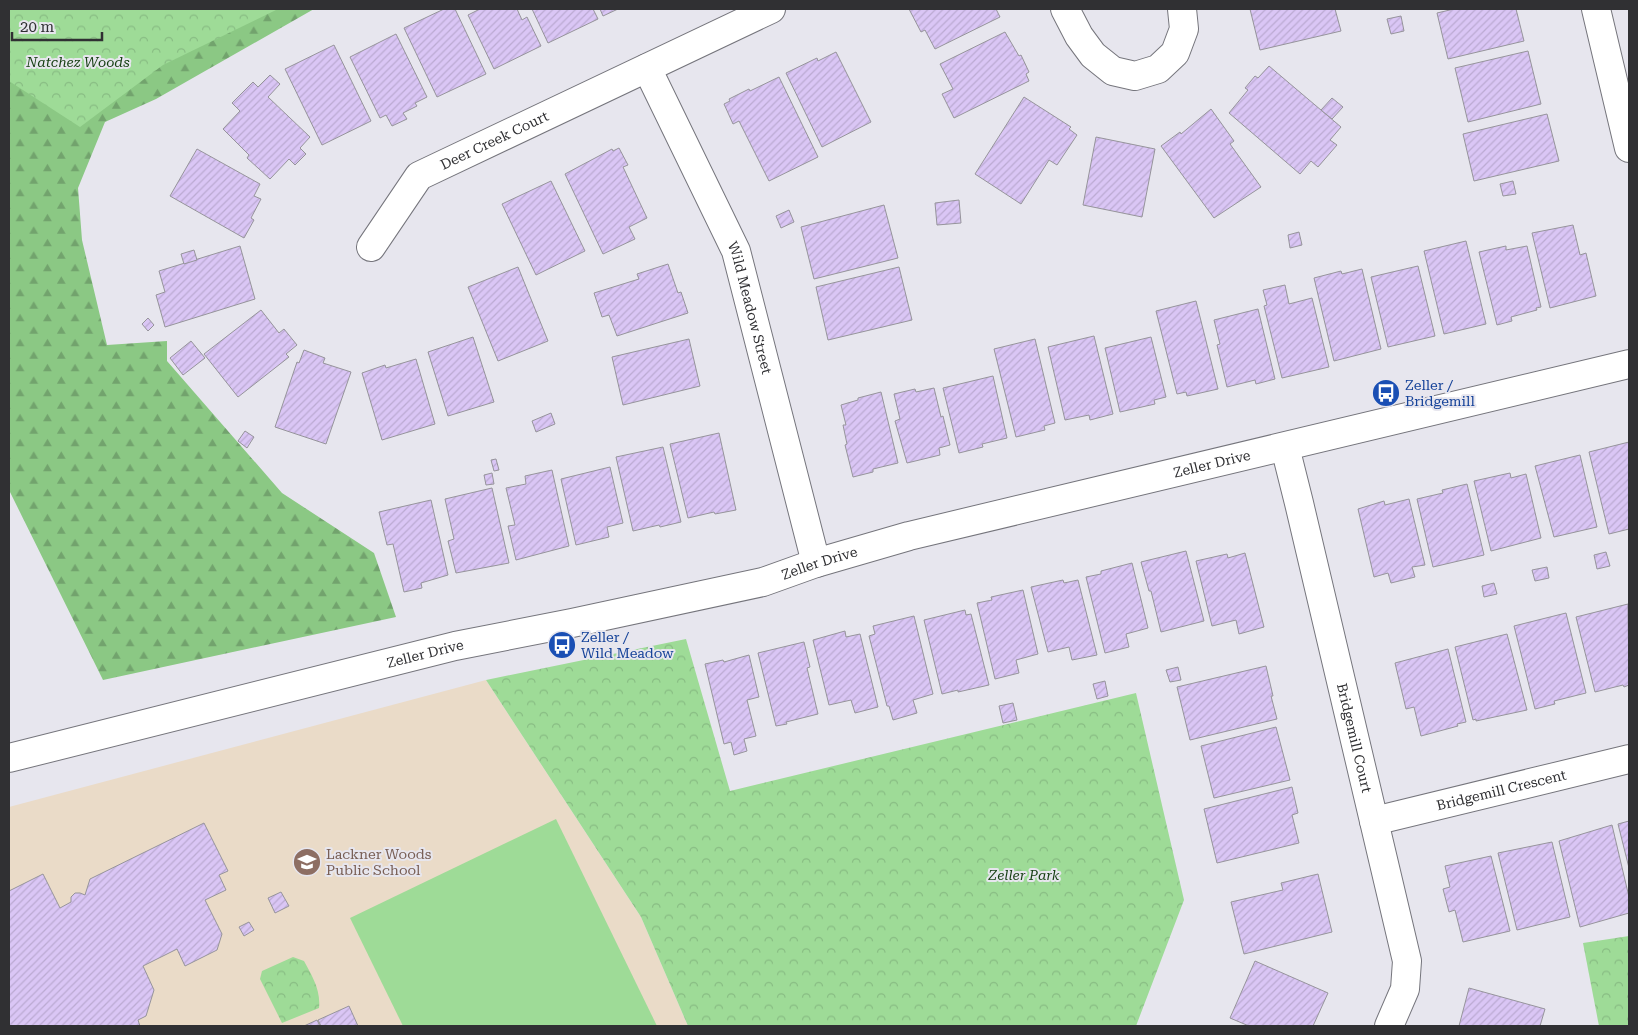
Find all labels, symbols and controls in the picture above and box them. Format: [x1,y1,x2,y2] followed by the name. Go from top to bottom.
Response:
[12,10,102,42] scale bar
[20,18,55,36] text: 20 m
[25,54,130,70] park label: Natchez Woods
[438,108,551,173] street label: Deer Creek Court
[725,239,775,376] street label: Wild Meadow Street
[1405,377,1475,409] place label: Zeller / Bridgemill
[1371,378,1401,408] bus stop icon: Zeller / Bridgemill
[1172,447,1252,481] street label: Zeller Drive
[779,543,859,583] street label: Zeller Drive
[581,629,674,661] place label: Zeller / Wild Meadow
[547,630,577,660] bus stop icon: Zeller / Wild Meadow
[385,636,465,671] street label: Zeller Drive
[1334,681,1375,794] street label: Bridgemill Court
[1435,767,1568,814] street label: Bridgemill Crescent
[326,846,432,878] place label: Lackner Woods Public School
[292,847,322,877] school or university icon: Lackner Woods Public School
[988,867,1060,883] park label: Zeller Park

